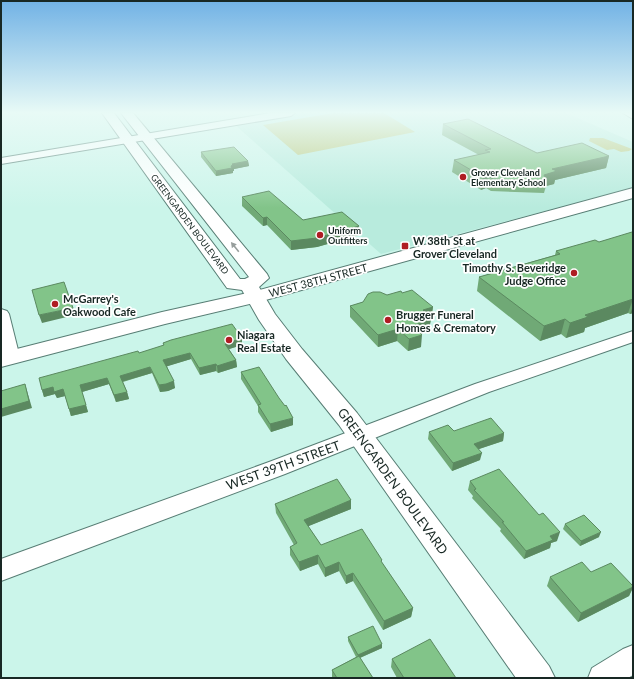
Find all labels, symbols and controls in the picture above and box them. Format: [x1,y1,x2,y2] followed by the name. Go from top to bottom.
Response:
[471,167,545,188] place label: Grover Cleveland Elementary School
[149,172,231,276] street label: GREENGARDEN BOULEVARD
[458,172,468,182] marker: Grover Cleveland Elementary School
[328,225,367,246] place label: Uniform Outfitters
[315,230,325,240] marker: Uniform Outfitters
[413,234,497,260] place label: W 38th St at Grover Cleveland
[400,241,410,251] marker: W 38th St at Grover Cleveland
[231,242,240,253] one-way arrow
[267,260,369,299] street label: WEST 38TH STREET
[462,261,566,287] place label: Timothy S. Beveridge Judge Office
[569,268,579,278] marker: Timothy S. Beveridge Judge Office
[63,292,136,318] place label: McGarrey's Oakwood Cafe
[50,299,60,309] marker: McGarrey's Oakwood Cafe
[396,308,496,334] place label: Brugger Funeral Homes & Crematory
[383,315,393,325] marker: Brugger Funeral Homes & Crematory
[237,328,291,354] place label: Niagara Real Estate
[224,335,234,345] marker: Niagara Real Estate
[334,405,452,557] street label: GREENGARDEN BOULEVARD
[224,437,343,493] street label: WEST 39TH STREET

